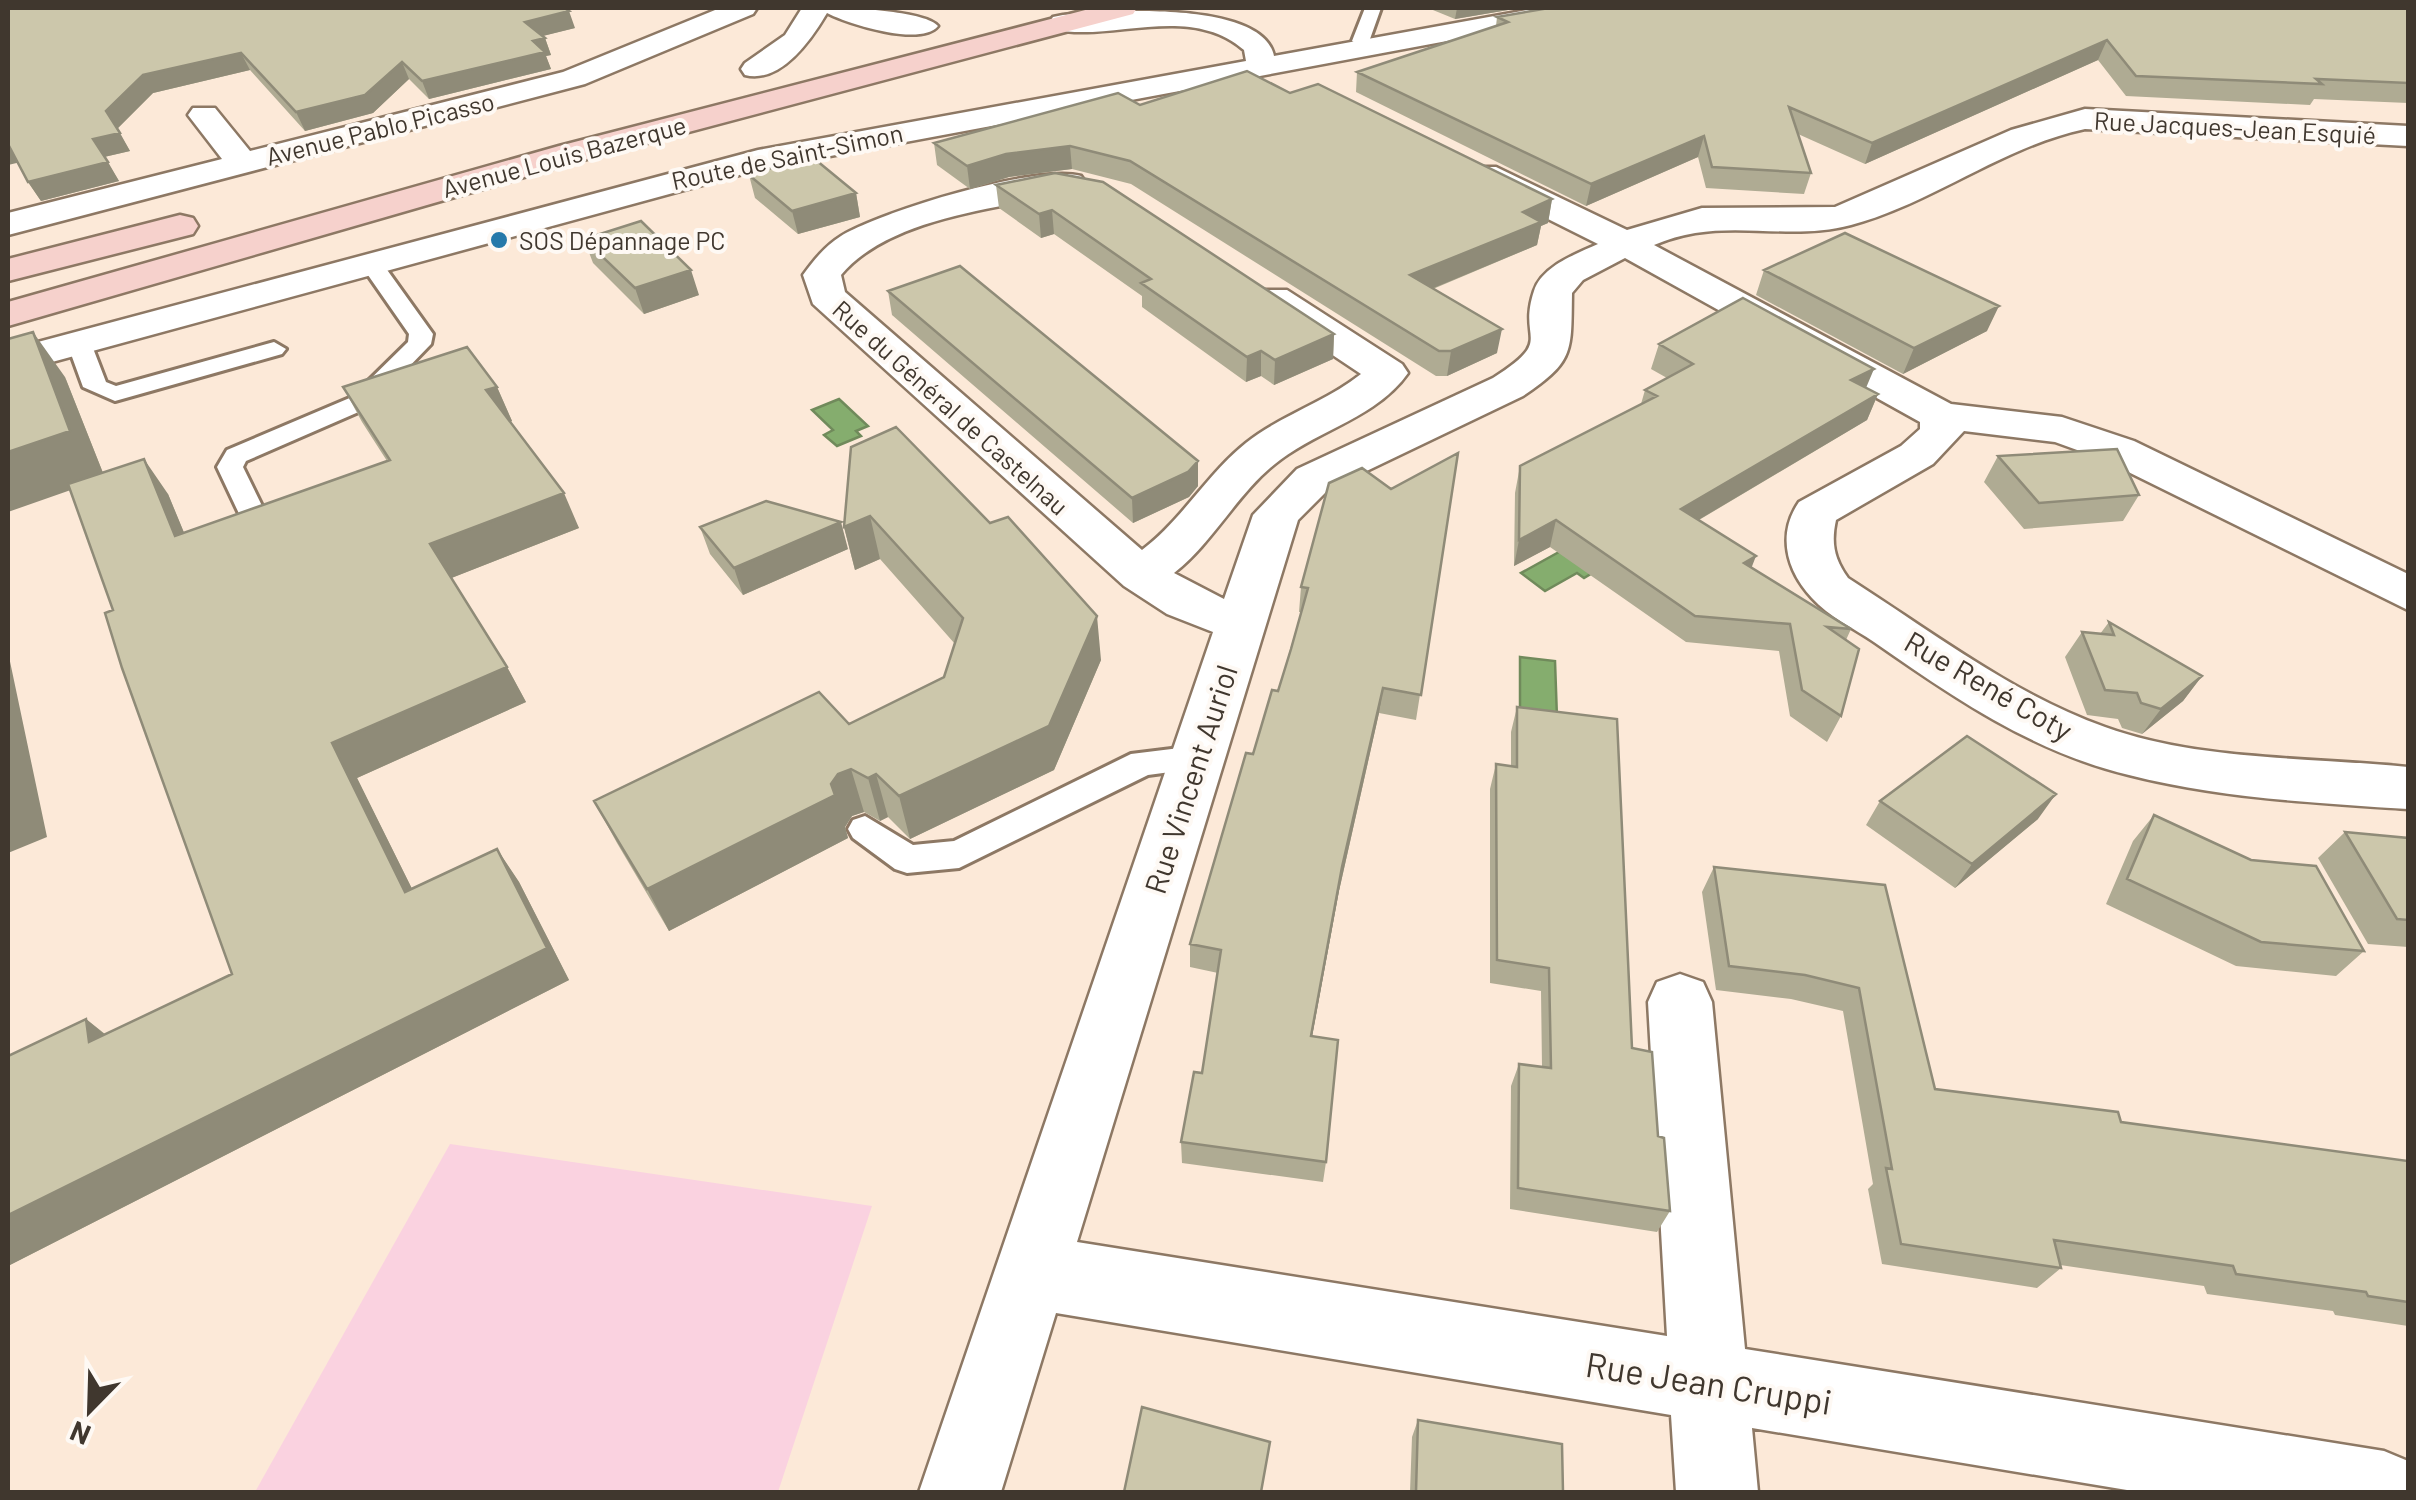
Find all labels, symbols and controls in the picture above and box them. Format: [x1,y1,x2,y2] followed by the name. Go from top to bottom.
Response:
[263,85,497,171] street label: Avenue Pablo Picasso
[2093,105,2377,149] street label: Rue Jacques-Jean Esquié
[439,109,689,203] street label: Avenue Louis Bazerque
[669,117,905,195] street label: Route de Saint-Simon
[519,225,726,255] place label: SOS Dépannage PC
[488,229,510,251] marker: SOS Dépannage PC
[827,293,1075,521] street label: Rue du Général de Castelnau
[1899,622,2079,748] street label: Rue René Coty
[1136,660,1244,898] street label: Rue Vincent Auriol
[1583,1342,1835,1422] street label: Rue Jean Cruppi
[40,1360,140,1460] north arrow
[65,1415,95,1453] text: N

